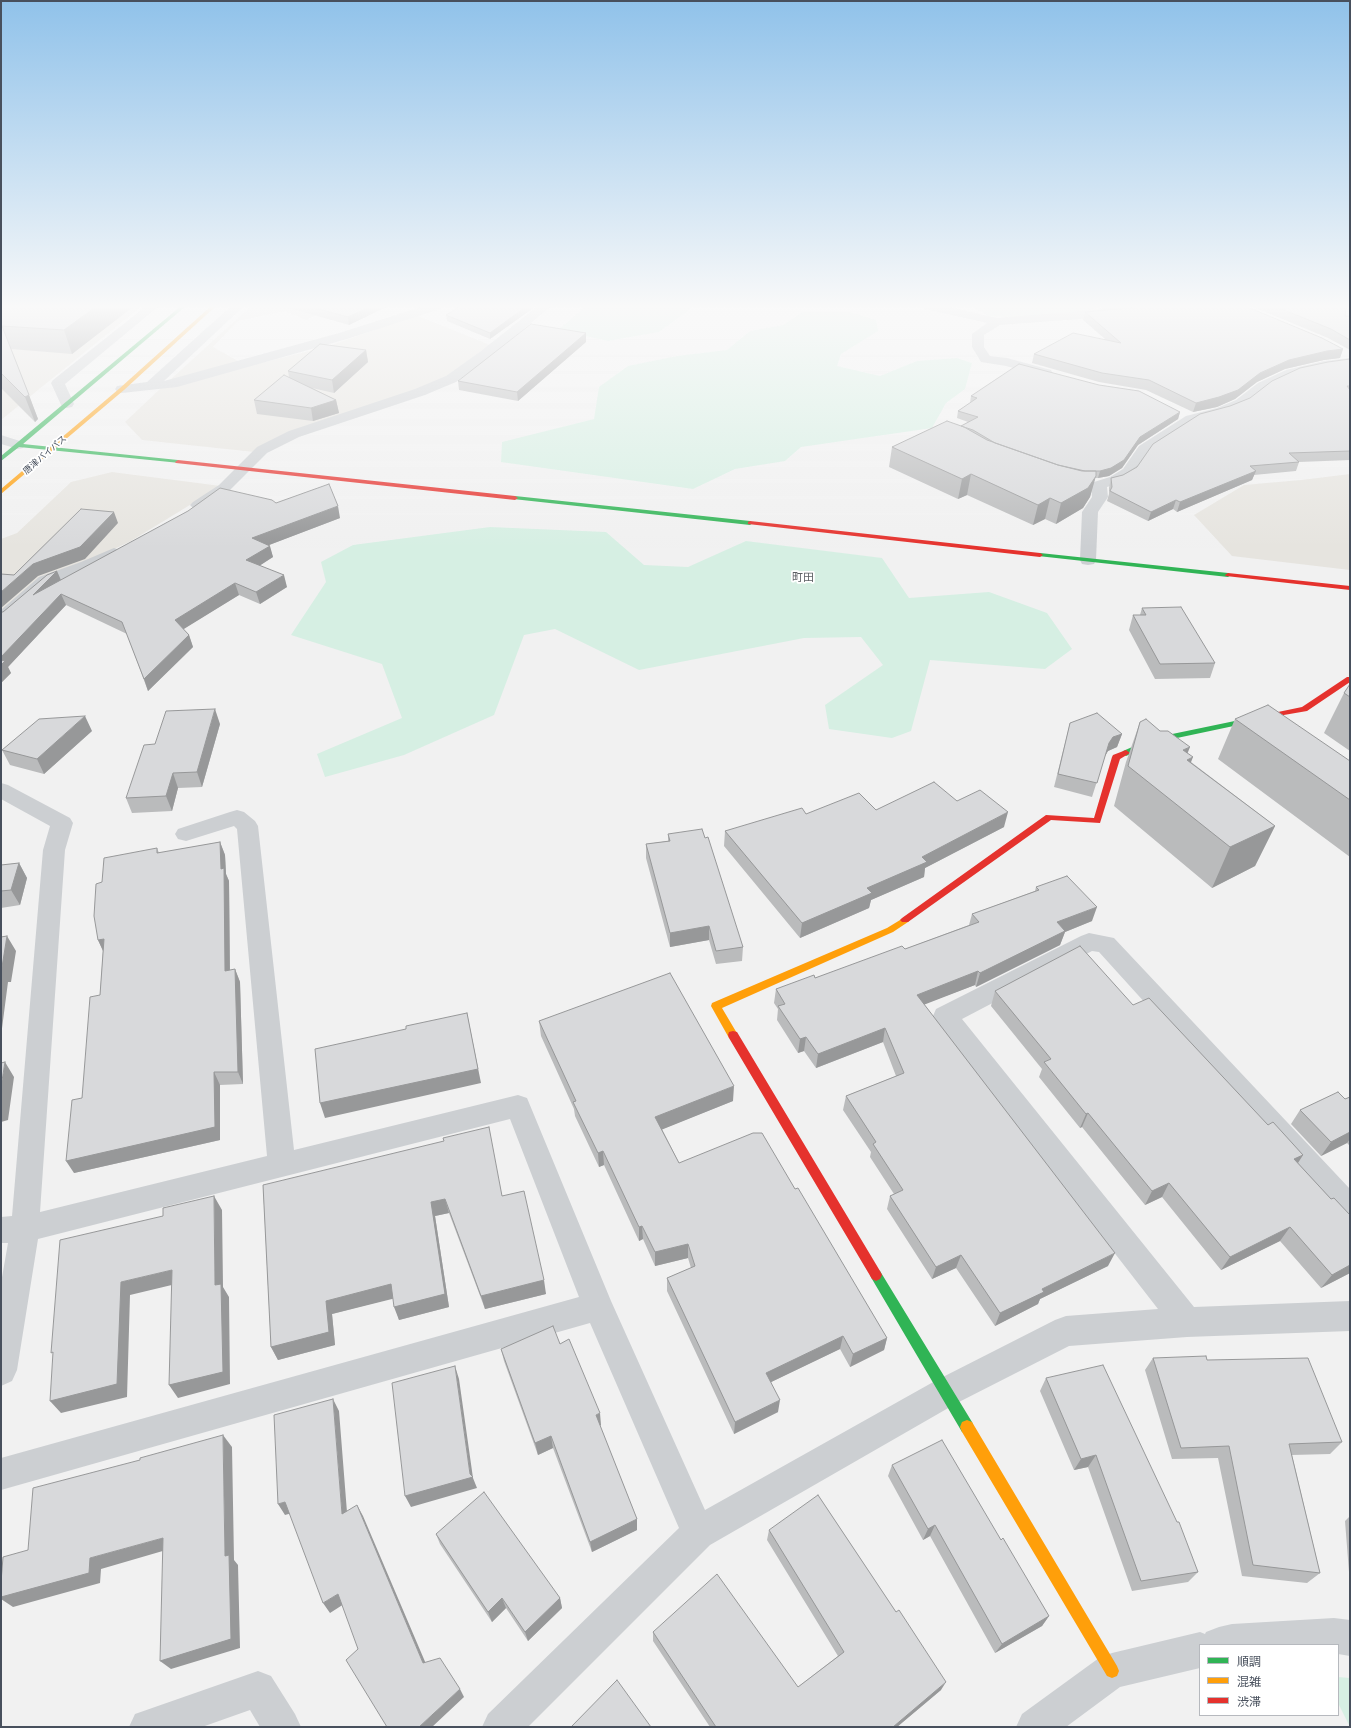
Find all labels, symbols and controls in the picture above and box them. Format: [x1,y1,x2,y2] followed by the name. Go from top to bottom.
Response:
[21,433,69,477] street label: 唐津バイパス
[792,571,814,585] district label: 町田
[1199,1644,1339,1716] legend
[1237,1654,1261,1669] text: 順調
[1237,1674,1261,1689] text: 混雑
[1237,1694,1261,1709] text: 渋滞

